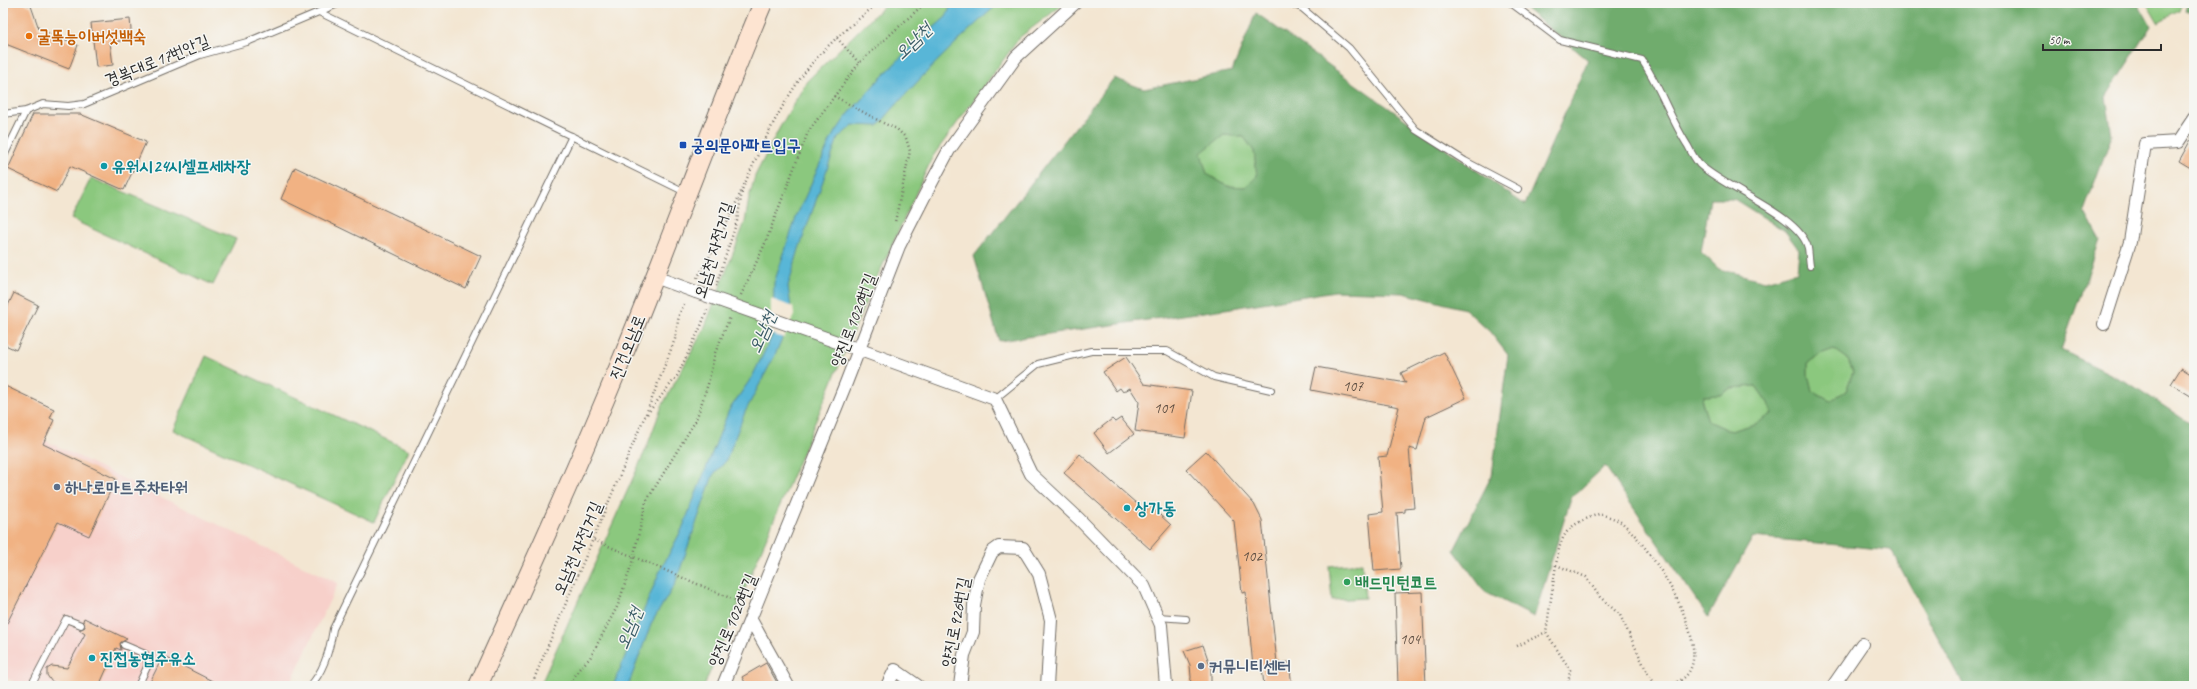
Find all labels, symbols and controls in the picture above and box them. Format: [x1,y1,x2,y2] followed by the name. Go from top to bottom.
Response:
[890,17,937,64] water label: 오남천
[37,26,146,47] place label: 굴뚝능이버섯백숙
[2043,26,2161,52] scale bar
[102,30,213,91] street label: 경복대로17번안길
[24,31,34,41] marker: 굴뚝능이버섯백숙
[2049,32,2071,48] text: 50 m
[691,135,801,156] place label: 궁의문아파트입구
[678,140,688,150] marker: 궁의문아파트입구
[112,156,251,177] place label: 유워시24시셀프세차장
[99,161,109,171] marker: 유워시24시셀프세차장
[689,199,738,301] street label: 오남천 자전거길
[826,270,881,370] street label: 양진로1020번길
[743,306,782,356] water label: 오남천
[605,312,650,383] street label: 진건오남로
[1343,377,1364,396] house number: 107
[1154,399,1175,418] house number: 101
[65,477,188,498] place label: 하나로마트주차타워
[52,482,62,492] marker: 하나로마트주차타워
[548,498,607,598] street label: 오남천 자전거길
[1134,498,1176,519] place label: 상가동
[1122,503,1132,513] marker: 상가동
[1242,547,1263,566] house number: 102
[703,570,762,670] street label: 양진로1020번길
[1355,572,1437,593] place label: 배드민턴코트
[936,575,975,669] street label: 양진로926번길
[1342,577,1352,587] marker: 배드민턴코트
[611,602,648,652] water label: 오남천
[1400,630,1421,649] house number: 104
[100,648,196,669] place label: 진접농협주유소
[87,653,97,663] marker: 진접농협주유소
[1209,656,1291,677] place label: 커뮤니티센터
[1196,661,1206,671] marker: 커뮤니티센터

